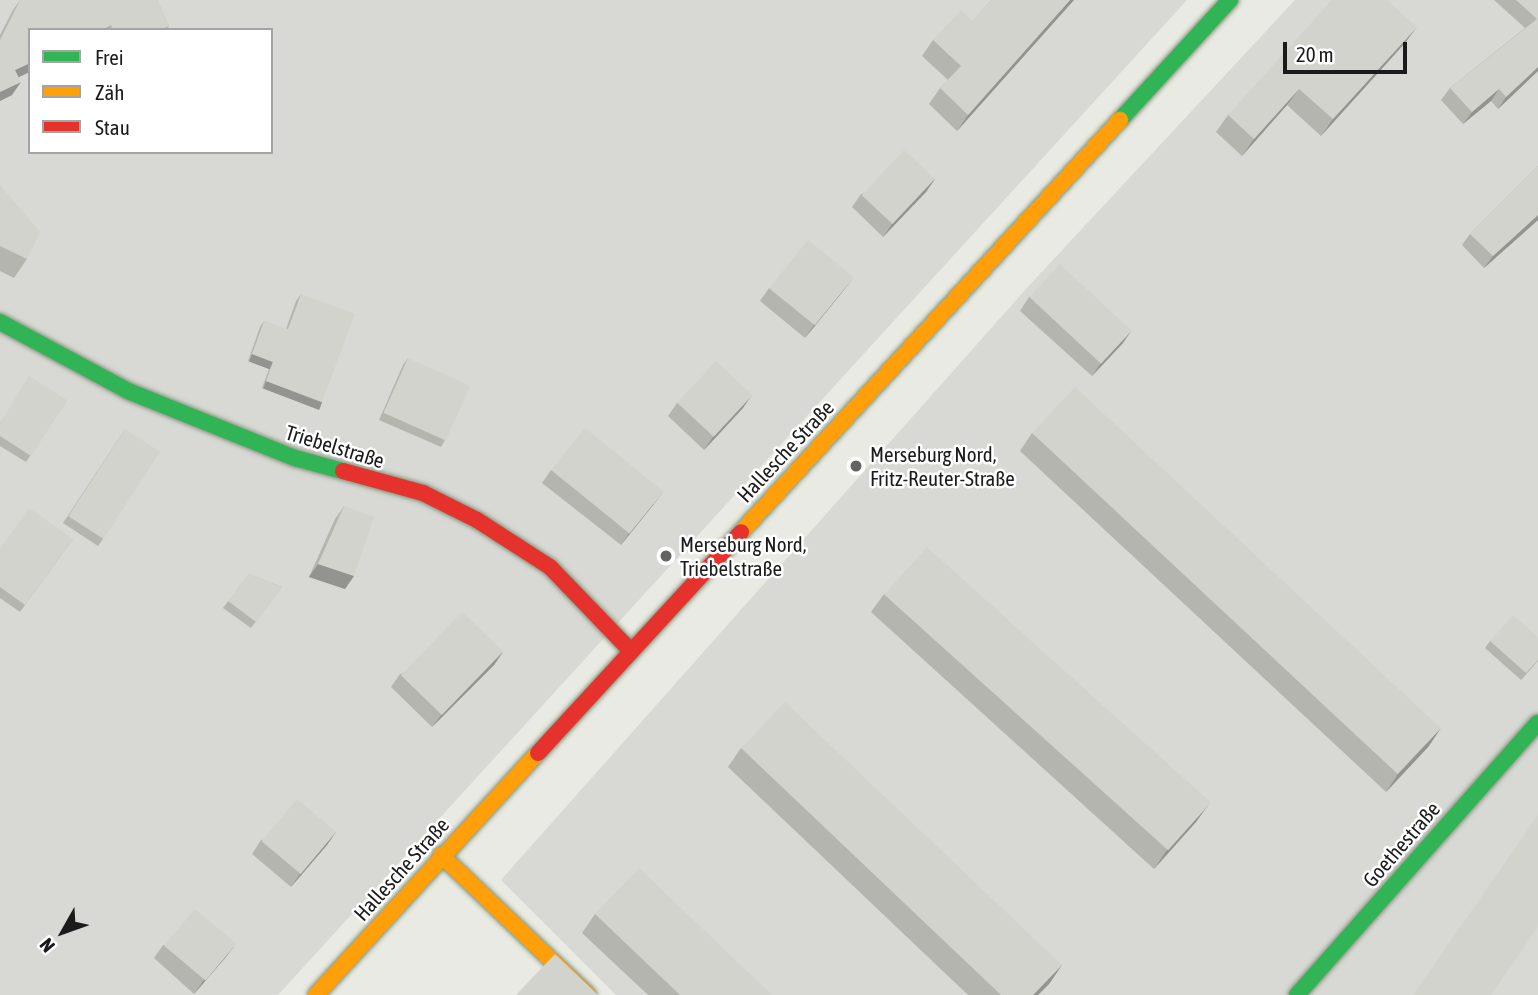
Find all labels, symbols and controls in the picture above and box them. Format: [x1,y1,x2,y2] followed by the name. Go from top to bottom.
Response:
[28,28,273,154] legend
[1286,28,1410,72] scale bar
[1296,42,1334,66] text: 20 m
[95,45,124,69] text: Frei
[95,80,124,104] text: Zäh
[95,115,130,139] text: Stau
[731,395,839,507] street label: Hallesche Straße
[283,419,387,473] street label: Triebelstraße
[870,441,1015,491] place label: Merseburg Nord, Fritz-Reuter-Straße
[848,458,864,474] marker: Merseburg Nord, Fritz-Reuter-Straße
[680,531,806,581] place label: Merseburg Nord, Triebelstraße
[658,548,674,564] marker: Merseburg Nord, Triebelstraße
[1357,796,1445,892] street label: Goethestraße
[348,812,454,926] street label: Hallesche Straße
[28,897,98,967] north arrow
[35,934,59,957] text: N

